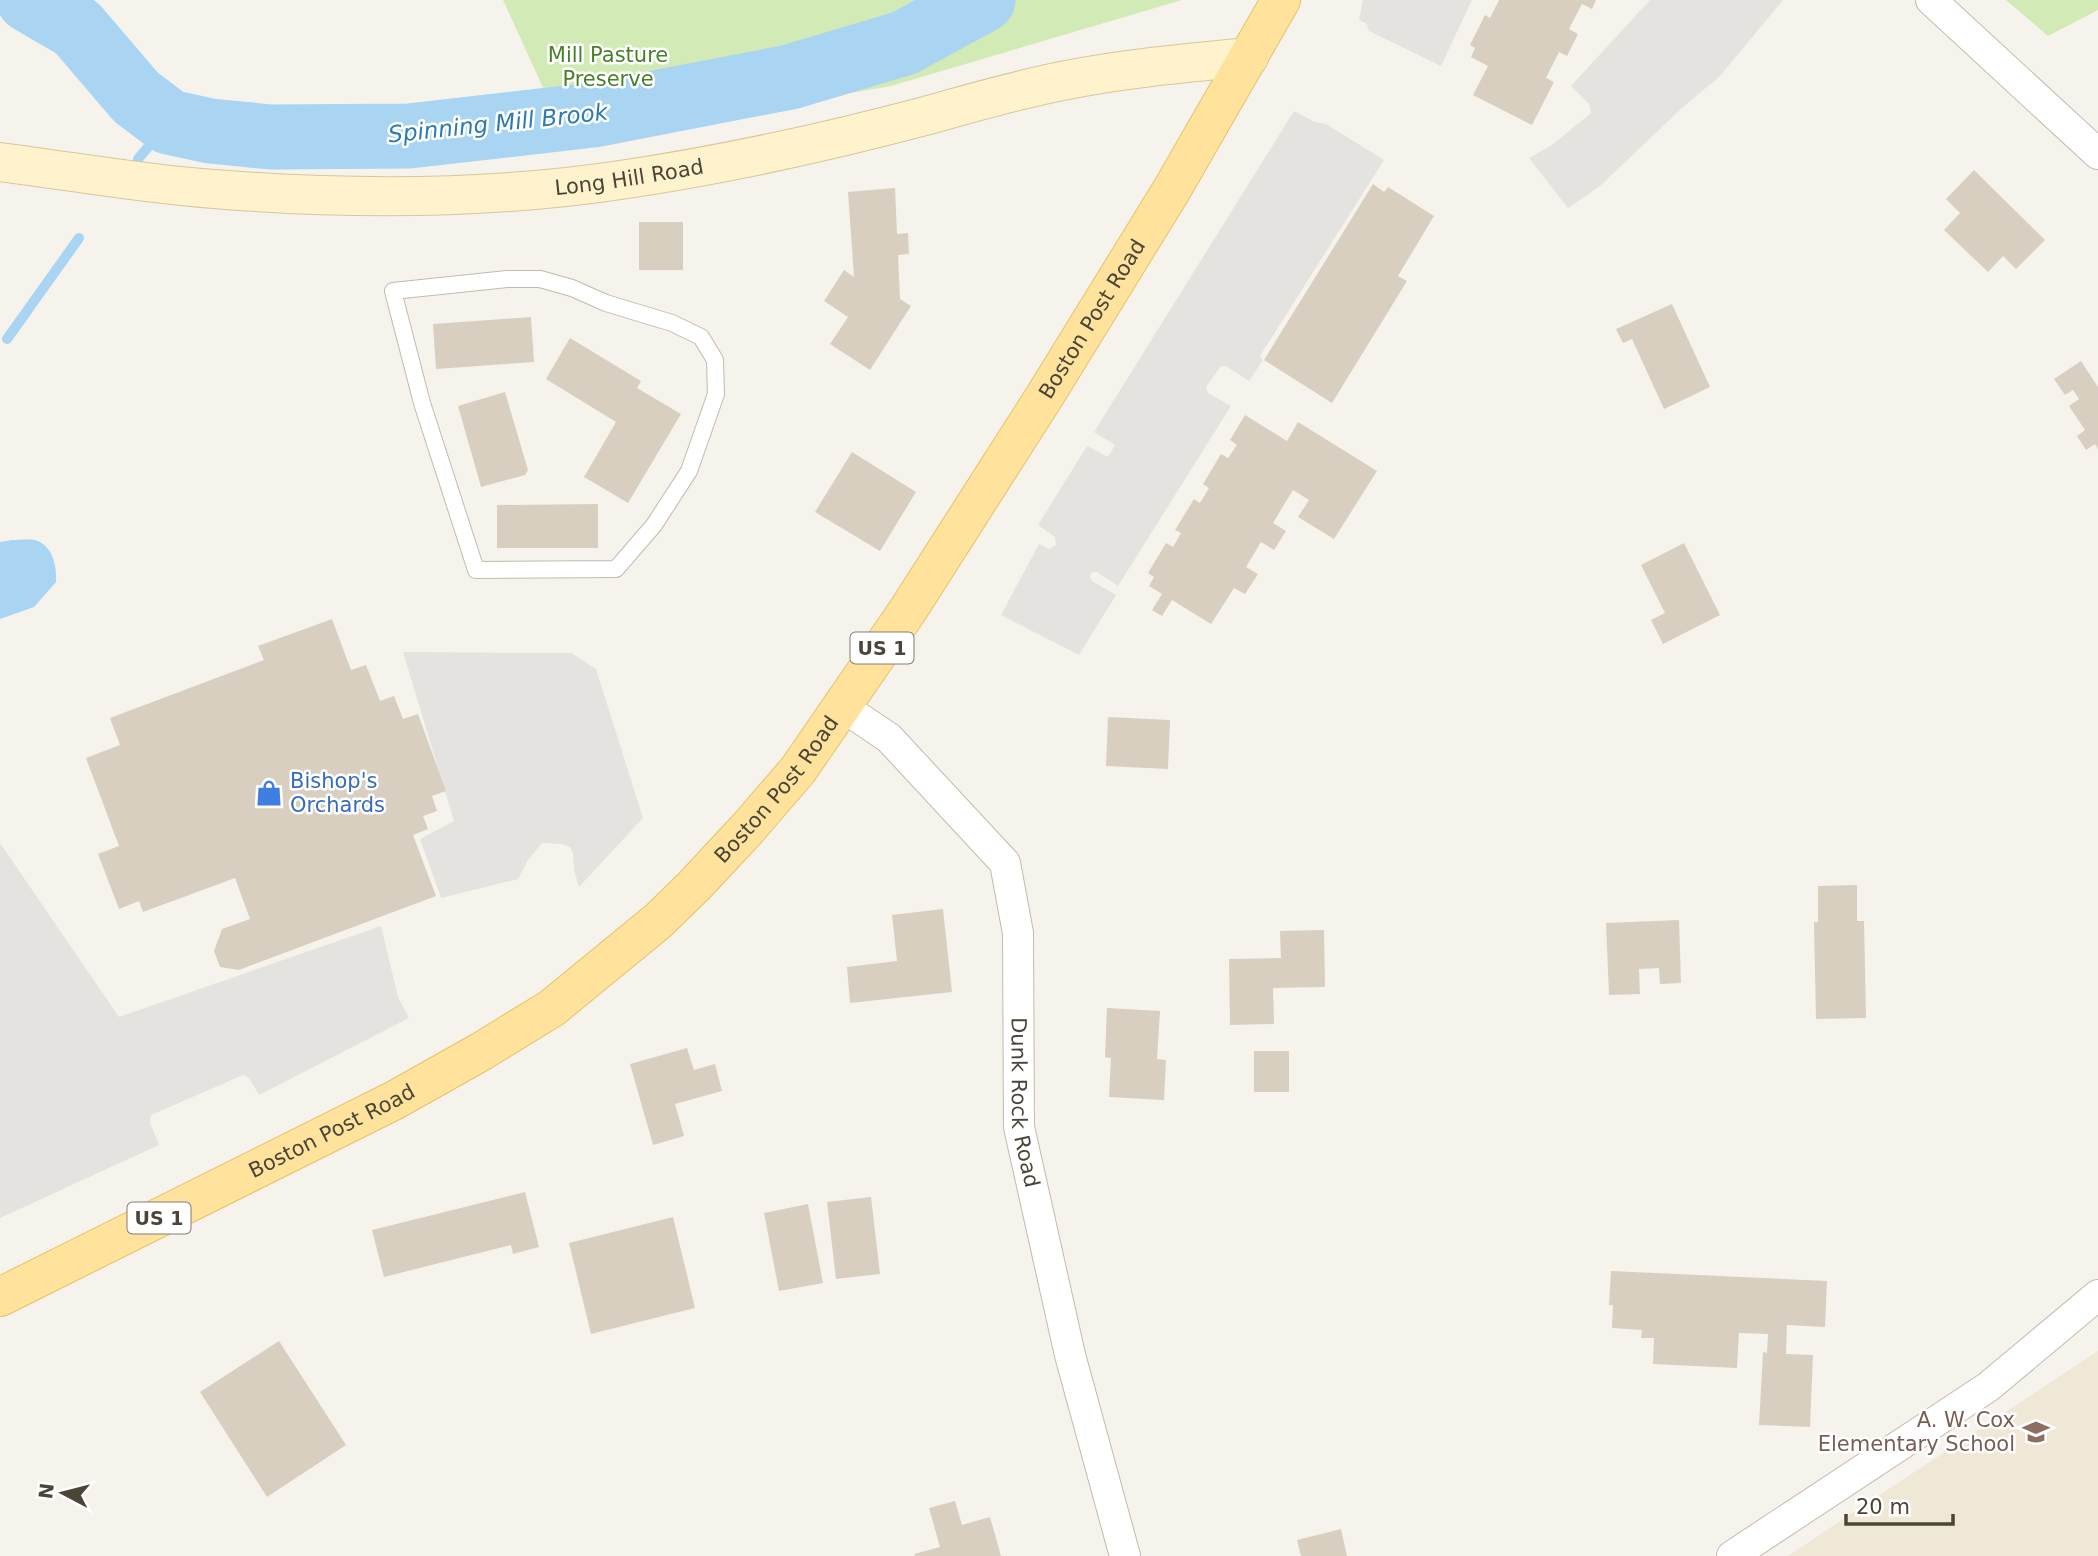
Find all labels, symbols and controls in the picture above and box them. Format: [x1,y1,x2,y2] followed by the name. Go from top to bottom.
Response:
[548,43,668,91] park label: Mill Pasture Preserve
[387,98,611,147] water label: Spinning Mill Brook
[553,154,705,200] street label: Long Hill Road
[1034,235,1150,403] street label: Boston Post Road
[850,632,914,664] road number: US 1
[710,711,843,868] street label: Boston Post Road
[290,769,385,817] place label: Bishop's Orchards
[254,778,284,808] shop icon: Bishop's Orchards
[1006,1017,1044,1190] street label: Dunk Rock Road
[245,1079,419,1183] street label: Boston Post Road
[128,1202,190,1234] road number: US 1
[1818,1408,2015,1456] place label: A. W. Cox Elementary School
[2021,1417,2051,1447] school or university icon: A. W. Cox Elementary School
[28,1458,98,1528] north arrow
[34,1482,58,1500] text: N
[1846,1482,1953,1526] scale bar
[1856,1495,1910,1519] text: 20 m

